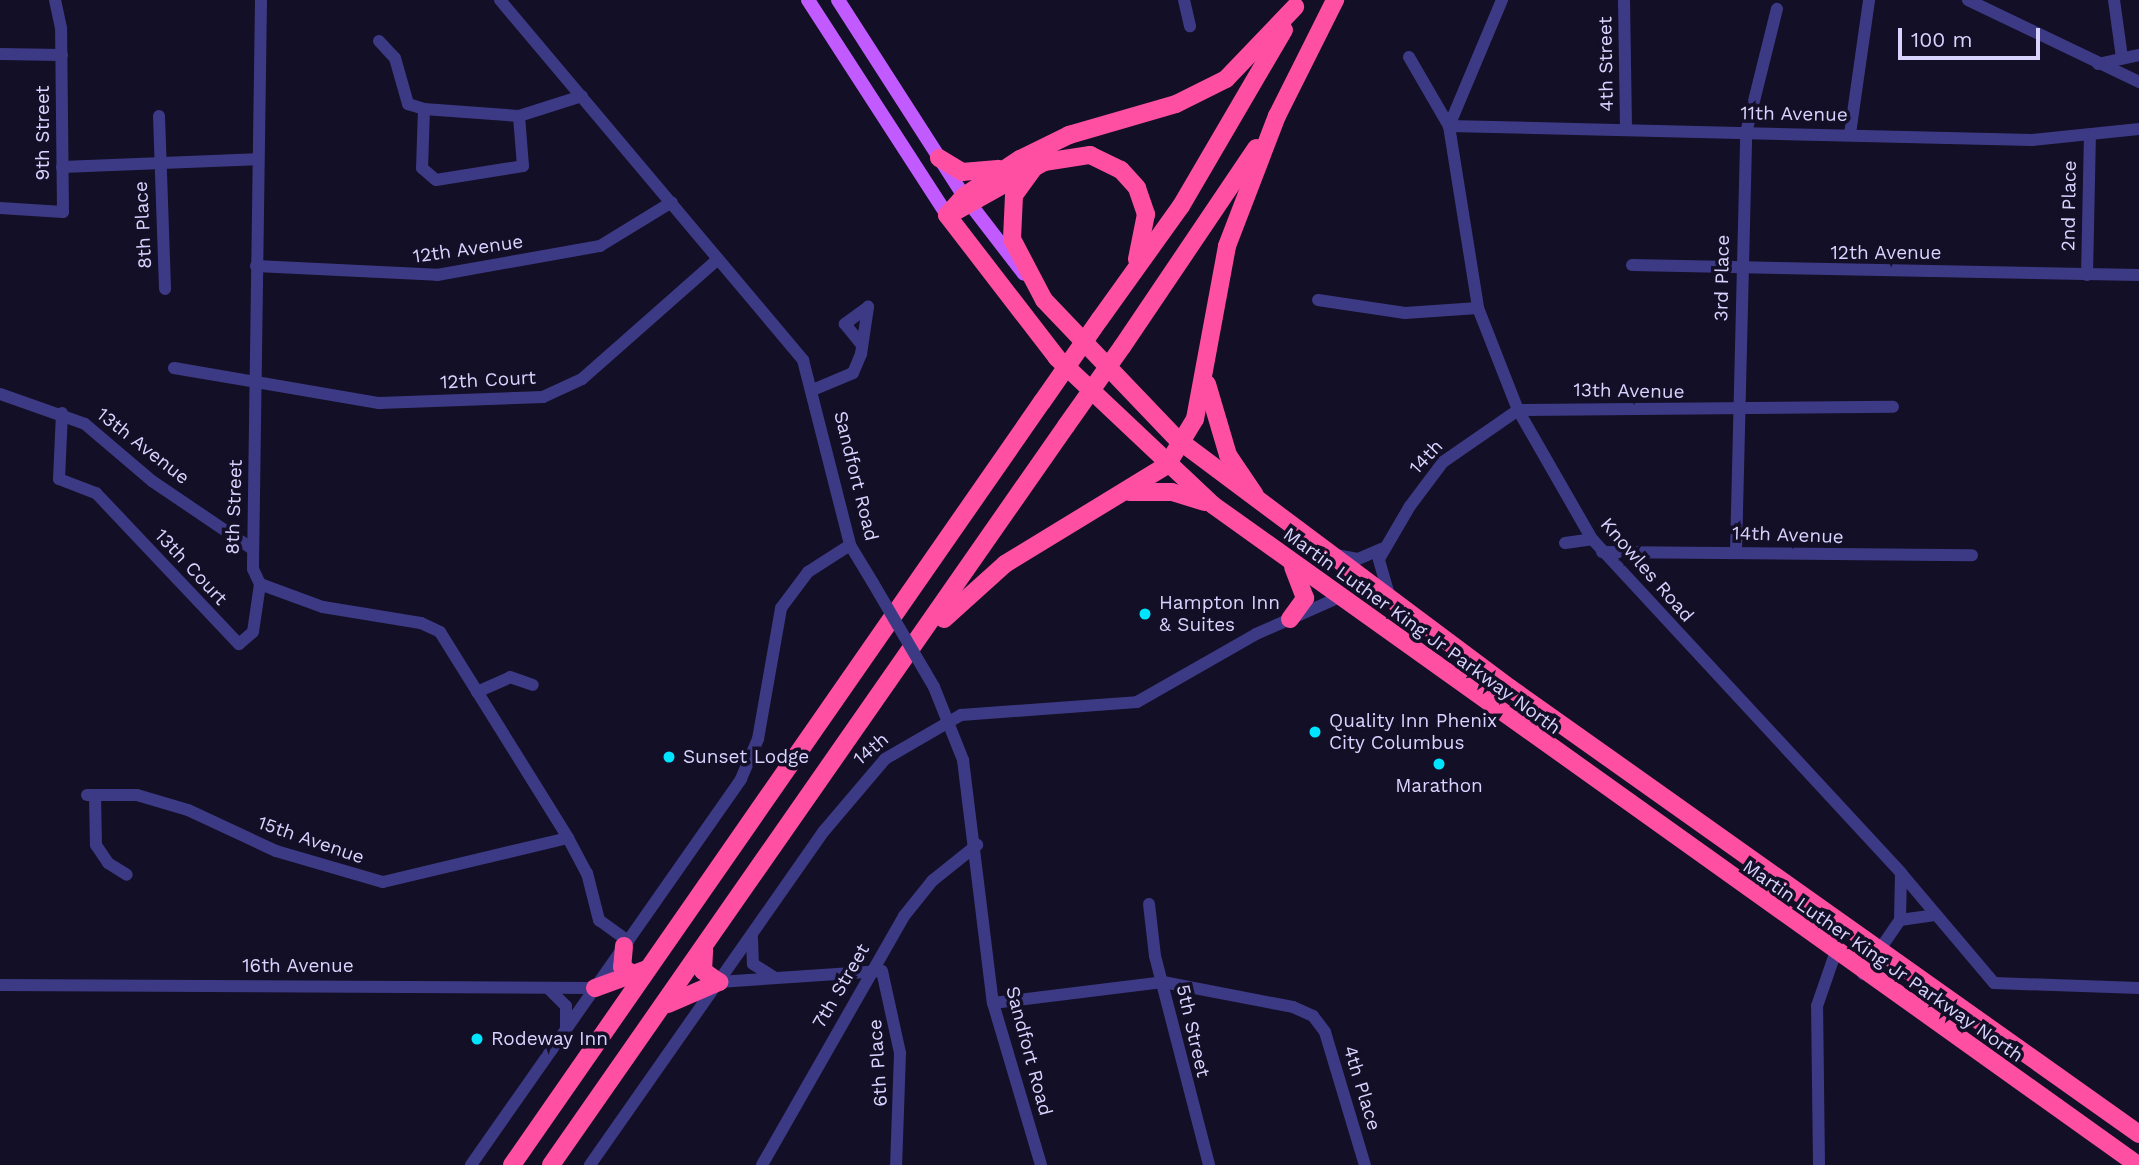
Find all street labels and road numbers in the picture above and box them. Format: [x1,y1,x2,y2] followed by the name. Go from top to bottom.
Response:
[1594,16,1618,112] street label: 4th Street
[32,85,54,181] street label: 9th Street
[1740,102,1848,126] street label: 11th Avenue
[2057,160,2081,252] street label: 2nd Place
[129,181,157,269] street label: 8th Place
[411,230,525,268] street label: 12th Avenue
[1710,234,1734,322] street label: 3rd Place
[1830,242,1942,264] street label: 12th Avenue
[439,366,537,394] street label: 12th Court
[1573,379,1685,403] street label: 13th Avenue
[92,403,194,489] street label: 13th Avenue
[829,409,883,543] street label: Sandfort Road
[1404,435,1448,479] street label: 14th
[221,459,247,555] street label: 8th Street
[1595,513,1699,627] street label: Knowles Road
[1278,522,1566,740] street label: Martin Luther King Jr Parkway North
[1731,522,1845,548] street label: 14th Avenue
[150,524,232,610] street label: 13th Court
[849,728,893,770] street label: 14th
[254,811,368,869] street label: 15th Avenue
[1738,854,2028,1068] street label: Martin Luther King Jr Parkway North
[808,940,874,1032] street label: 7th Street
[242,955,354,977] street label: 16th Avenue
[1171,982,1215,1080] street label: 5th Street
[1001,984,1057,1118] street label: Sandfort Road
[864,1019,892,1107] street label: 6th Place
[1338,1043,1386,1133] street label: 4th Place

